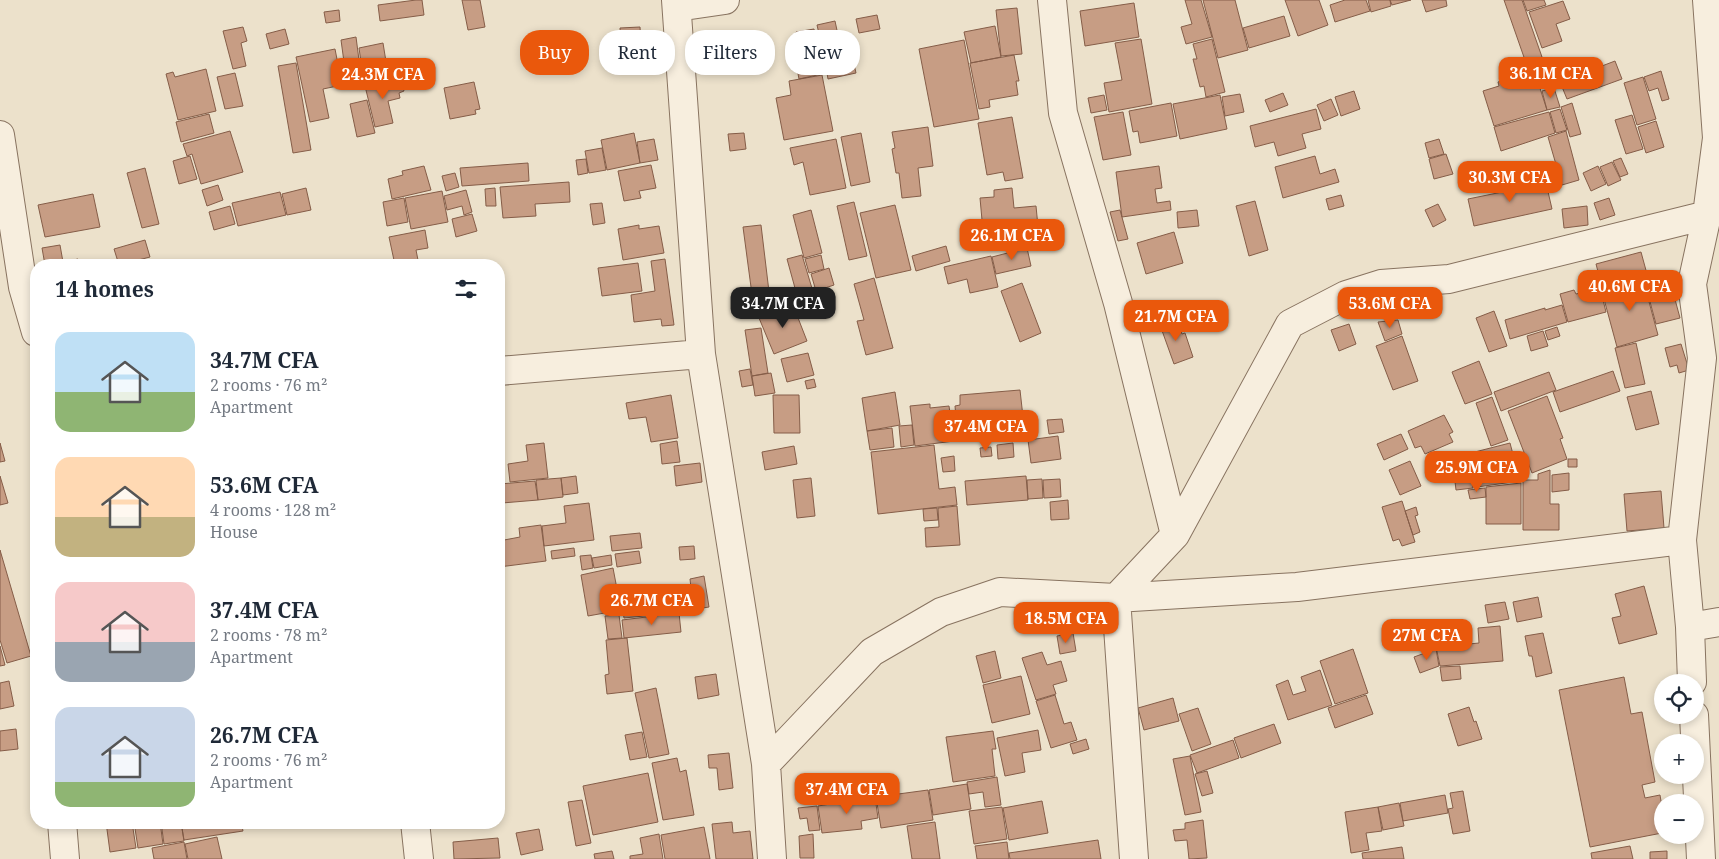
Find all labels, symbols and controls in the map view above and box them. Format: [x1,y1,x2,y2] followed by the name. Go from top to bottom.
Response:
[520,30,589,75] chip: Buy
[599,30,675,75] chip: Rent
[685,30,775,75] chip: Filters
[785,30,860,75] chip: New
[1494,56,1608,99] pin: 36.1M CFA
[326,58,440,100] pin: 24.3M CFA
[1510,62,1592,84] text: 36.1M CFA
[342,63,424,85] text: 24.3M CFA
[1453,160,1567,203] pin: 30.3M CFA
[1469,166,1551,188] text: 30.3M CFA
[955,218,1069,261] pin: 26.1M CFA
[971,224,1053,246] text: 26.1M CFA
[1573,270,1687,312] pin: 40.6M CFA
[55,275,154,303] text: 14 homes
[452,275,480,303] icon: filters
[1589,275,1671,297] text: 40.6M CFA
[726,286,840,329] pin: 34.7M CFA
[1333,286,1447,329] pin: 53.6M CFA
[742,292,824,314] text: 34.7M CFA
[1349,292,1431,314] text: 53.6M CFA
[1119,300,1233,342] pin: 21.7M CFA
[1135,305,1217,327] text: 21.7M CFA
[210,346,319,374] text: 34.7M CFA
[95,352,155,412] icon: home
[210,374,327,396] text: 2 rooms · 76 m²
[210,396,293,418] text: Apartment
[929,410,1043,452] pin: 37.4M CFA
[945,415,1027,437] text: 37.4M CFA
[1420,450,1534,493] pin: 25.9M CFA
[1436,456,1518,478] text: 25.9M CFA
[210,471,319,499] text: 53.6M CFA
[95,477,155,537] icon: home
[210,499,336,521] text: 4 rooms · 128 m²
[210,521,258,543] text: House
[595,584,709,626] pin: 26.7M CFA
[611,589,693,611] text: 26.7M CFA
[210,596,319,624] text: 37.4M CFA
[95,602,155,662] icon: home
[1009,602,1123,644] pin: 18.5M CFA
[1025,607,1107,629] text: 18.5M CFA
[1381,618,1473,661] pin: 27M CFA
[210,624,327,646] text: 2 rooms · 78 m²
[1392,624,1462,646] text: 27M CFA
[210,646,293,668] text: Apartment
[1654,674,1704,844] map controls
[1654,674,1704,724] button: locate
[210,721,319,749] text: 26.7M CFA
[95,727,155,787] icon: home
[1654,734,1704,784] button: +
[210,749,327,771] text: 2 rooms · 76 m²
[210,771,293,793] text: Apartment
[790,772,904,815] pin: 37.4M CFA
[806,778,888,800] text: 37.4M CFA
[1654,794,1704,844] button: −

